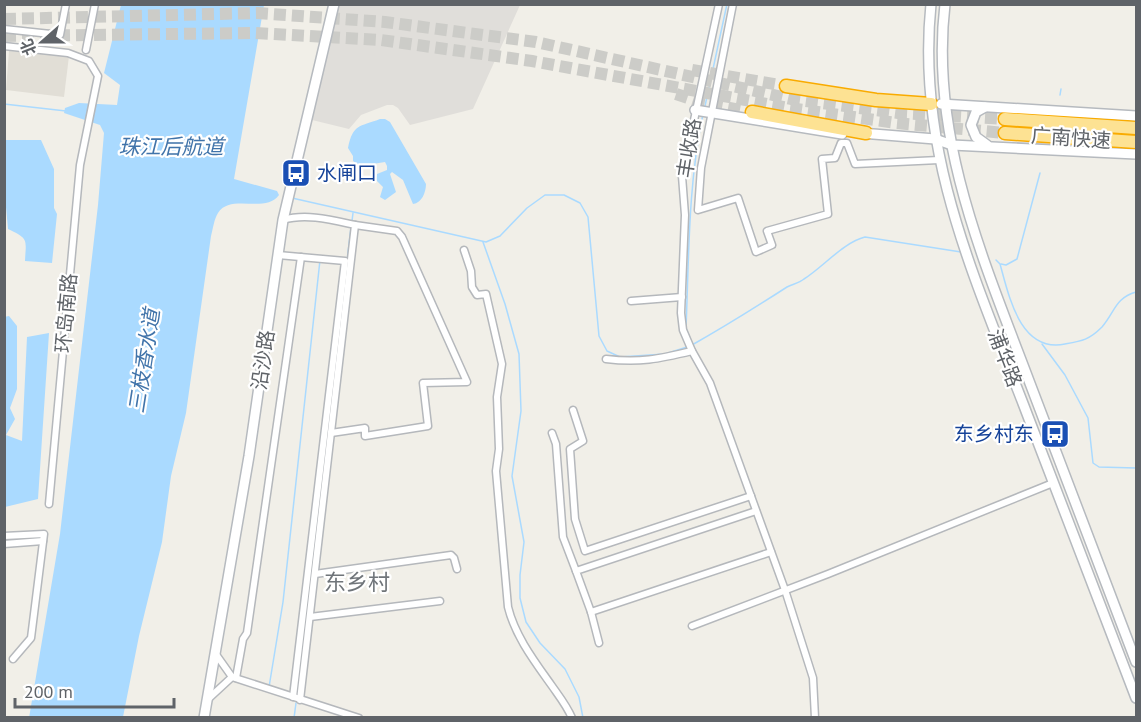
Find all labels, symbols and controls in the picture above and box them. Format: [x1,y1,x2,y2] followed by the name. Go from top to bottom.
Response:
[12,12,72,72] north arrow
[16,36,40,58] text: 北
[671,116,707,180] street label: 丰收路
[1030,122,1112,154] street label: 广南快速
[119,133,226,160] water label: 珠江后航道
[280,157,312,189] bus stop icon: 水闸口
[317,160,377,186] place label: 水闸口
[50,272,82,354] street label: 环岛南路
[122,304,166,415] water label: 三枝香水道
[982,325,1028,391] street label: 浦华路
[246,328,280,392] street label: 沿沙路
[1039,418,1071,450] bus stop icon: 东乡村东
[954,421,1034,447] place label: 东乡村东
[324,568,390,596] district label: 东乡村
[15,671,174,709] scale bar
[24,680,73,703] text: 200 m

